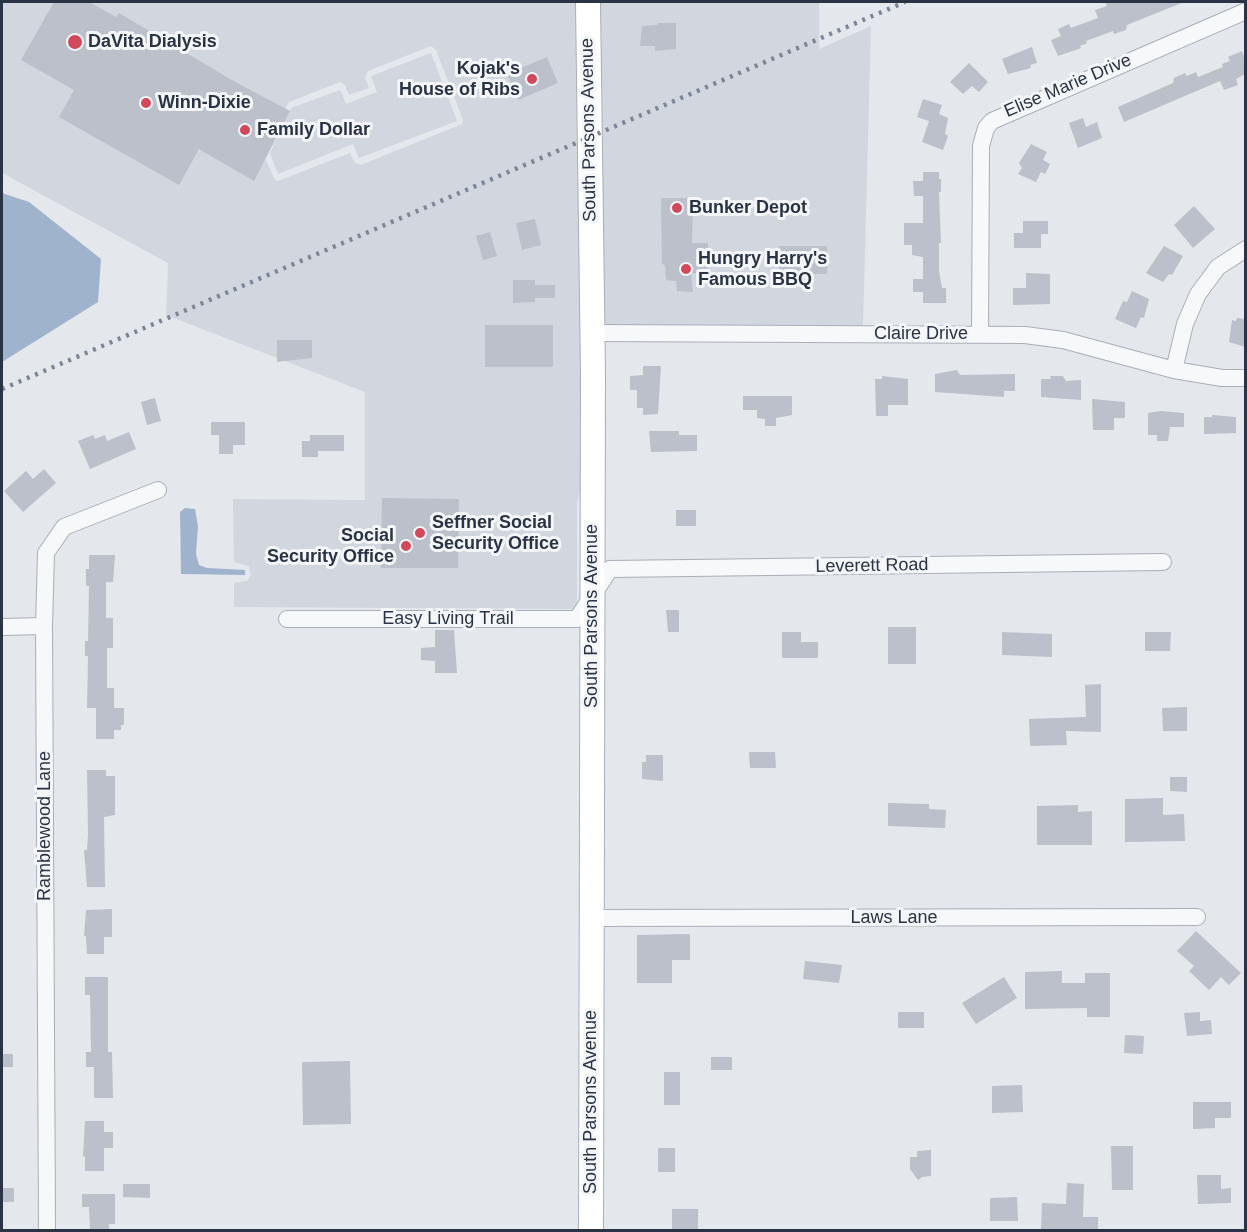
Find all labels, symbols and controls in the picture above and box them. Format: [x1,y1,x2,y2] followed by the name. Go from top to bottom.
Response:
[88,31,217,53] place label: DaVita Dialysis
[66,33,84,51] marker: DaVita Dialysis
[577,38,601,222] street label: South Parsons Avenue
[1001,49,1135,123] street label: Elise Marie Drive
[399,58,520,100] place label: Kojak's House of Ribs
[525,72,539,86] marker: Kojak's House of Ribs
[158,92,251,114] place label: Winn-Dixie
[139,96,153,110] marker: Winn-Dixie
[257,119,370,141] place label: Family Dollar
[238,123,252,137] marker: Family Dollar
[689,197,807,219] place label: Bunker Depot
[670,201,684,215] marker: Bunker Depot
[698,248,827,290] place label: Hungry Harry's Famous BBQ
[679,262,693,276] marker: Hungry Harry's Famous BBQ
[874,323,968,345] street label: Claire Drive
[432,512,559,554] place label: Seffner Social Security Office
[581,524,603,708] street label: South Parsons Avenue
[267,525,394,568] place label: Social Security Office
[413,526,427,540] marker: Seffner Social Security Office
[399,539,413,553] marker: Social Security Office
[815,554,929,578] street label: Leverett Road
[382,608,514,630] street label: Easy Living Trail
[34,751,56,901] street label: Ramblewood Lane
[850,907,938,929] street label: Laws Lane
[580,1010,602,1194] street label: South Parsons Avenue

